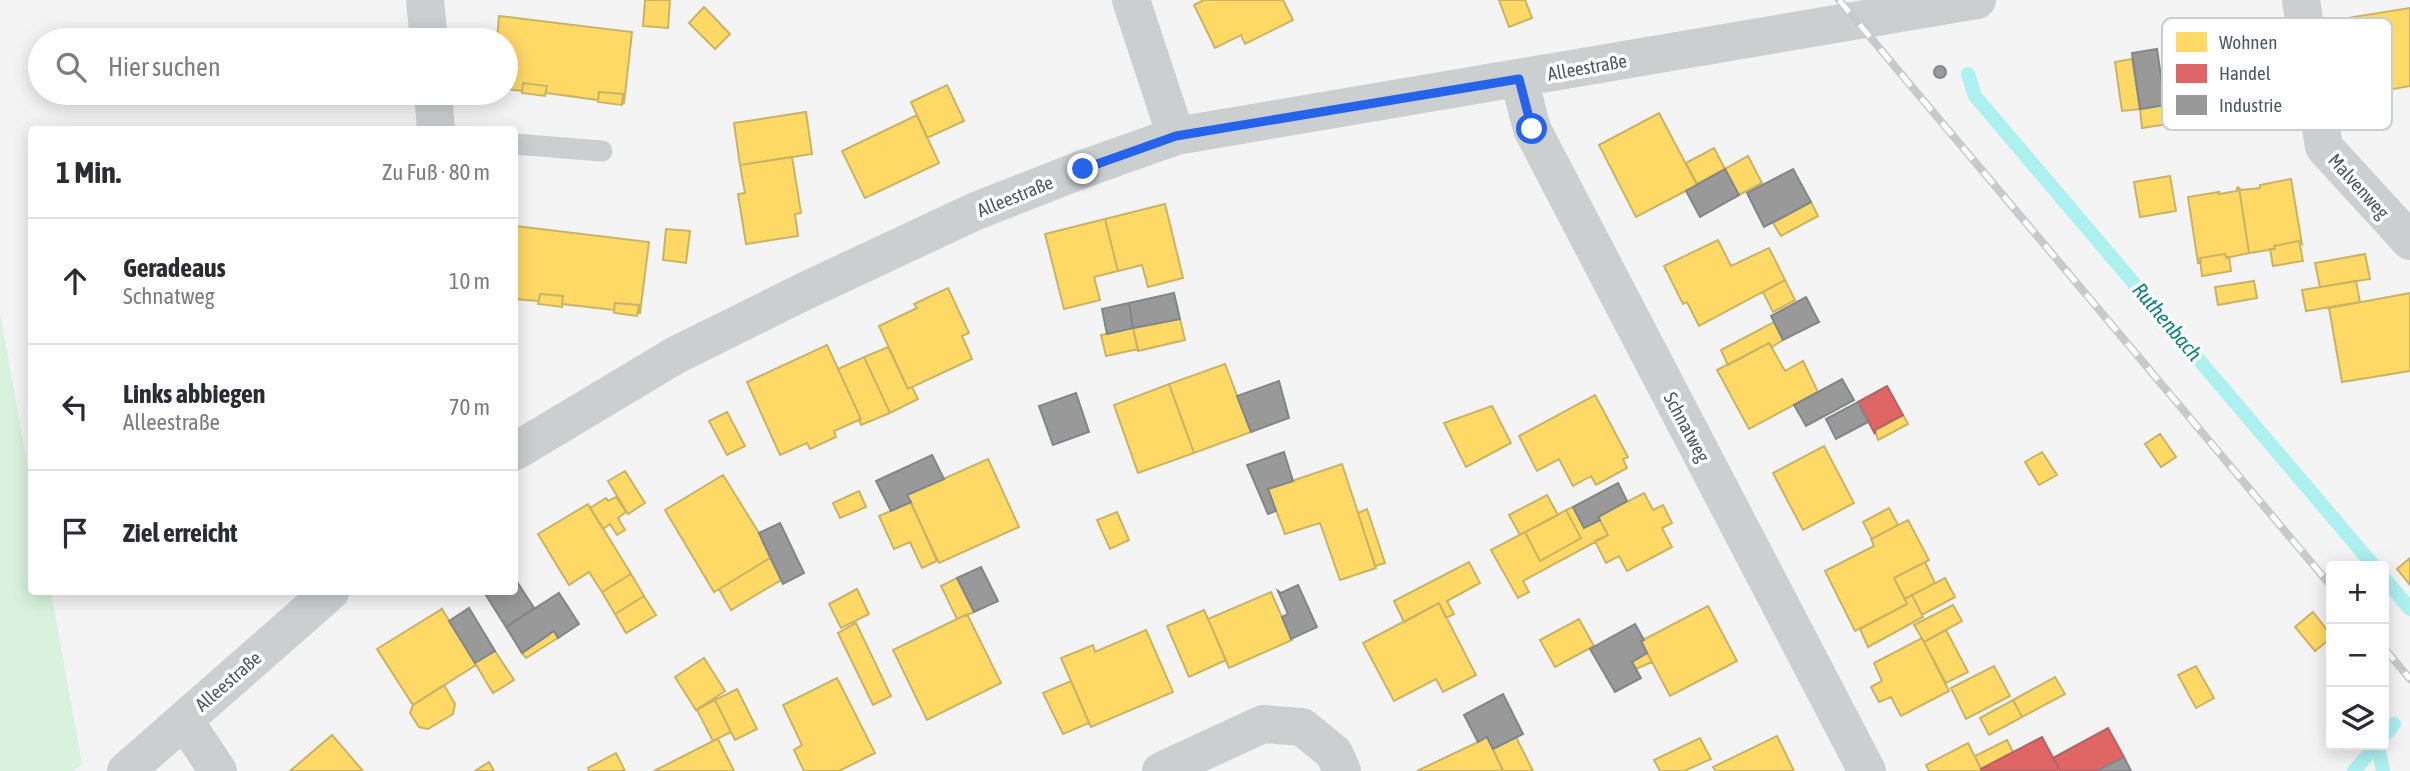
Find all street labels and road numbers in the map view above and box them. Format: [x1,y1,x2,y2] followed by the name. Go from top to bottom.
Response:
[1546,49,1628,85] street label: Alleestraße
[2324,149,2394,224] street label: Malvenweg
[974,171,1056,221] street label: Alleestraße
[1660,388,1715,466] street label: Schnatweg
[191,646,265,716] street label: Alleestraße

